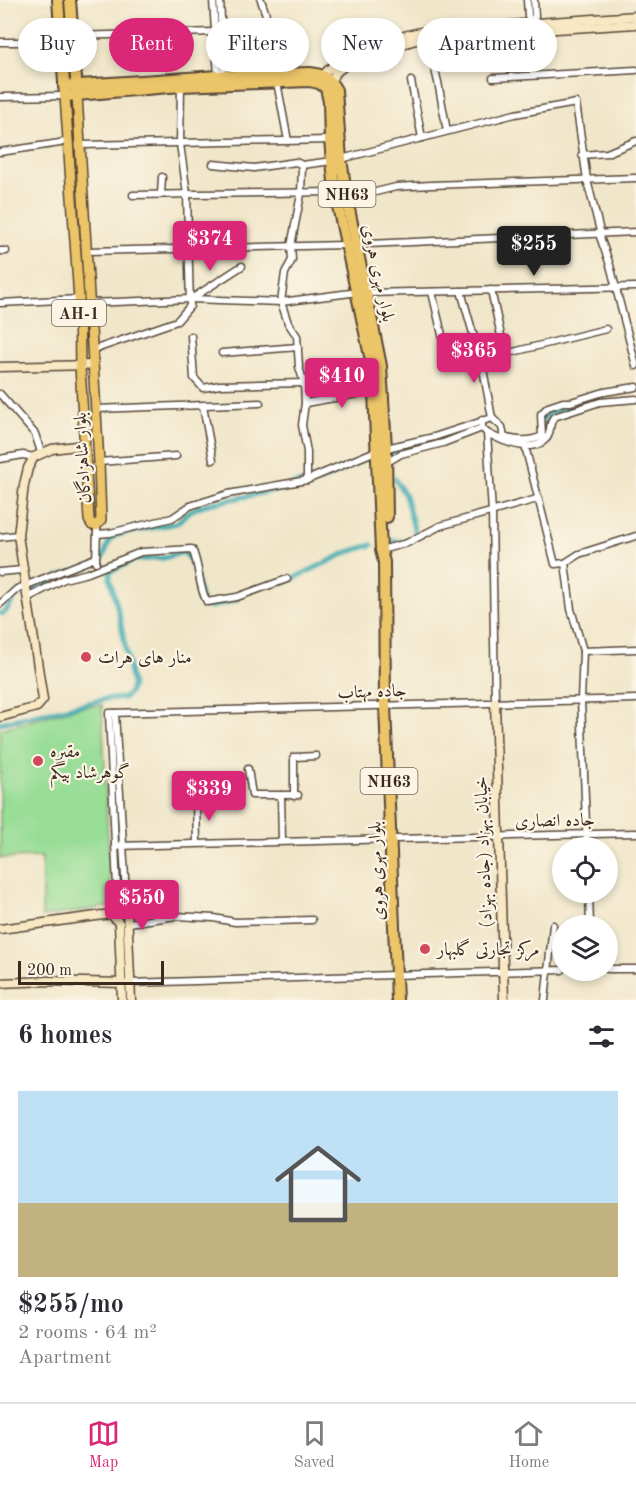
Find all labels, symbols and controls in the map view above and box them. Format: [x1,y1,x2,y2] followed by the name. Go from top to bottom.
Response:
[18,18,97,72] chip: Buy
[109,18,194,72] chip: Rent
[206,18,309,72] chip: Filters
[321,18,405,72] chip: New
[417,18,557,72] chip: Apartment
[318,181,376,207] road number: NH63
[174,221,246,272] pin: $374
[357,223,397,324] street label: بلوار مهری هروی
[498,226,570,277] pin: $255
[187,230,233,250] text: $374
[511,235,557,255] text: $255
[52,300,106,326] road number: AH-1
[438,333,510,384] pin: $365
[451,342,497,362] text: $365
[306,358,378,409] pin: $410
[319,367,365,387] text: $410
[69,412,96,504] street label: بلوار شاهزادگان
[98,649,192,669] place label: منار های هرات
[79,650,93,664] marker: منار های هرات
[337,682,407,704] street label: جاده مهتاب
[50,743,130,789] place label: مقبره گوهرشاد بیگم
[31,754,45,768] marker: مقبره گوهرشاد بیگم
[360,768,418,794] road number: NH63
[173,771,245,822] pin: $339
[471,776,498,928] street label: خیابان بهزاد (جاده بهزاد)
[186,780,232,800] text: $339
[515,811,595,832] street label: جاده انصاری
[366,821,390,921] street label: بلوار مهری هروی
[552,837,618,981] map controls
[552,837,618,903] button: locate
[106,880,178,931] pin: $550
[119,889,165,909] text: $550
[552,915,618,981] button: layers
[435,938,540,962] place label: مرکز تجارتی گلبهار
[418,942,432,956] marker: مرکز تجارتی گلبهار
[18,958,164,986] scale bar
[27,963,72,979] text: 200 m
[585,1020,618,1053] icon: filters
[18,1023,112,1049] text: 6 homes
[264,1130,372,1238] icon: home
[18,1292,124,1318] text: $255/mo
[18,1323,157,1343] text: 2 rooms · 64 m²
[18,1348,112,1368] text: Apartment
[87,1417,120,1473] tab: Map
[294,1417,335,1473] tab: Saved
[508,1417,549,1473] tab: Home

